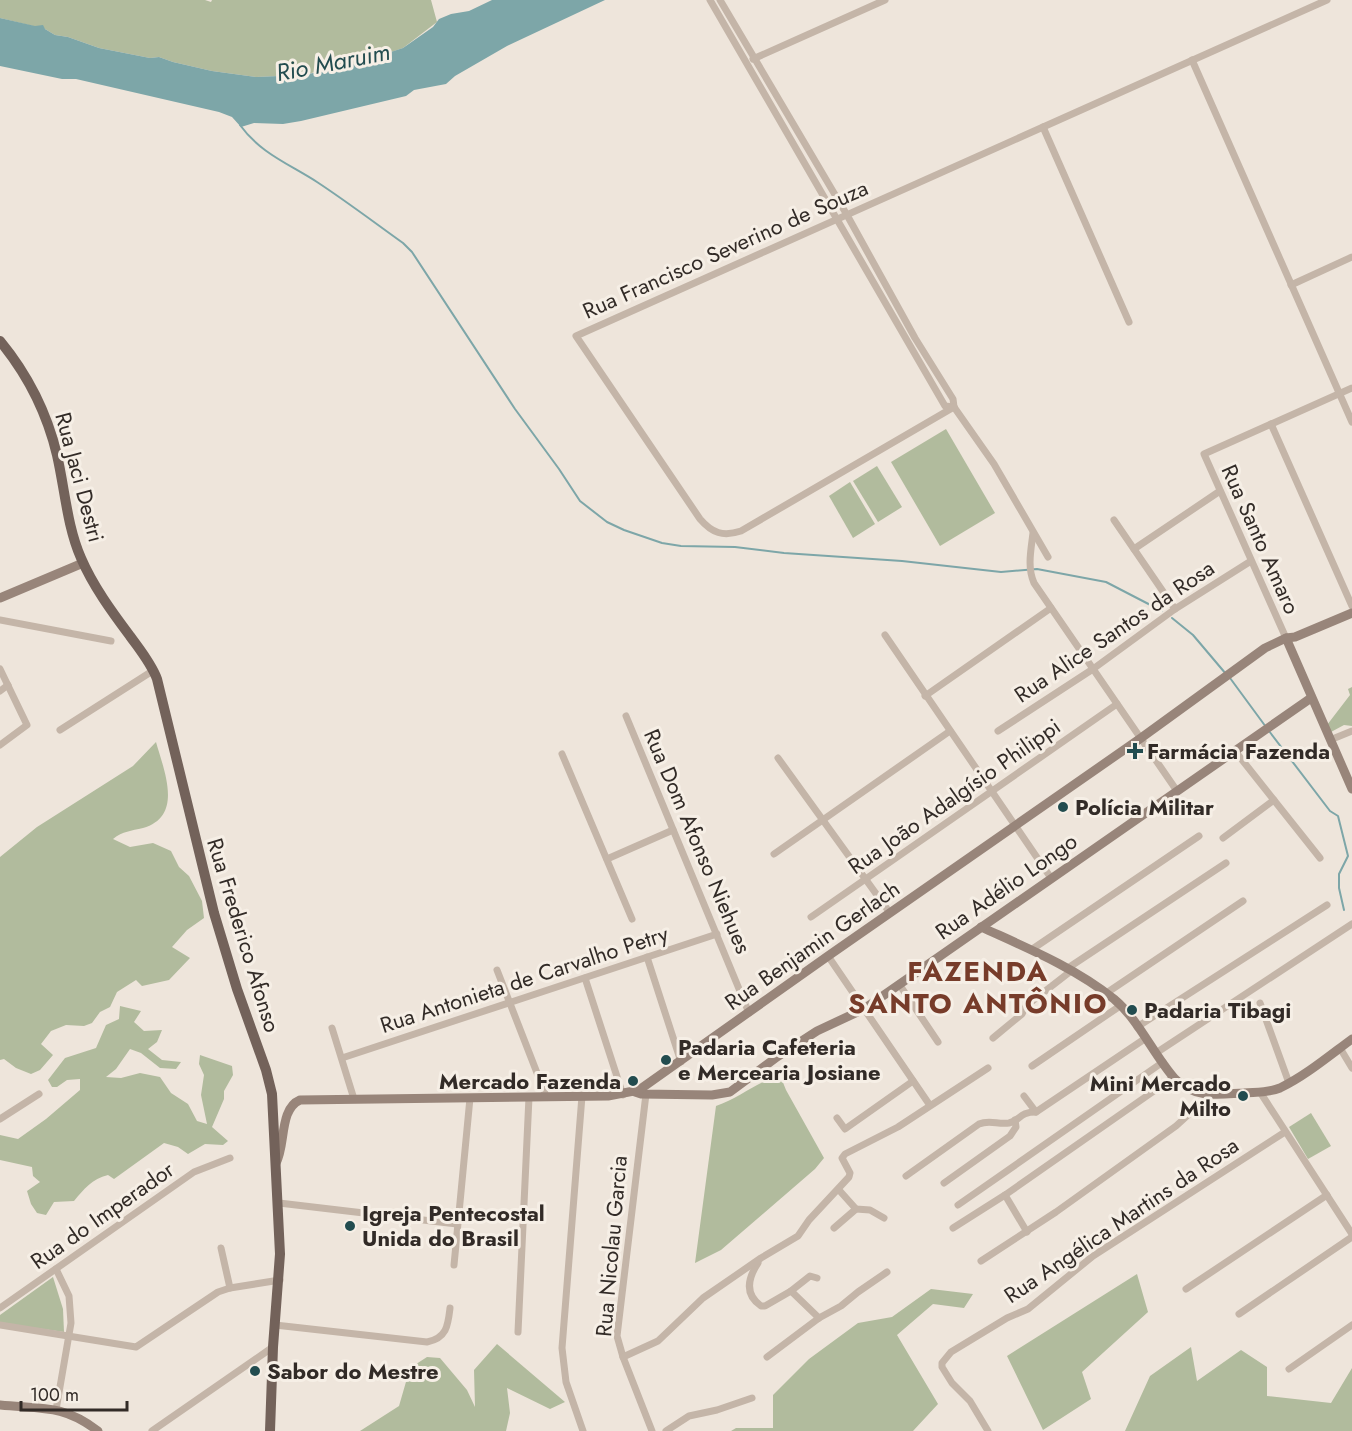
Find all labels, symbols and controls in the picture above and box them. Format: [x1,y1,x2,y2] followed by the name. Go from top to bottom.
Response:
[273,34,393,90] water label: Rio Maruim
[577,171,873,327] street label: Rua Francisco Severino de Souza
[47,408,113,546] street label: Rua Jaci Destri
[1214,459,1308,619] street label: Rua Santo Amaro
[1008,552,1220,710] street label: Rua Alice Santos da Rosa
[841,710,1067,882] street label: Rua João Adalgísio Philippi
[636,724,760,958] street label: Rua Dom Afonso Niehues
[1147,735,1330,767] place label: Farmácia Fazenda
[1128,744,1142,758] marker: Farmácia Fazenda
[1075,791,1214,823] place label: Polícia Militar
[1056,800,1070,814] marker: Polícia Militar
[928,825,1084,947] street label: Rua Adélio Longo
[199,834,289,1036] street label: Rua Frederico Afonso
[718,873,906,1017] street label: Rua Benjamin Gerlach
[376,917,672,1041] street label: Rua Antonieta de Carvalho Petry
[848,951,1108,1024] district label: FAZENDA SANTO ANTÔNIO
[1144,994,1291,1026] place label: Padaria Tibagi
[1125,1003,1139,1017] marker: Padaria Tibagi
[678,1031,881,1088] place label: Padaria Cafeteria e Mercearia Josiane
[659,1053,673,1067] marker: Padaria Cafeteria e Mercearia Josiane
[439,1065,621,1097] place label: Mercado Fazenda
[1090,1067,1231,1124] place label: Mini Mercado Milto
[626,1074,640,1088] marker: Mercado Fazenda
[1236,1089,1250,1103] marker: Mini Mercado Milto
[997,1129,1245,1311] street label: Rua Angélica Martins da Rosa
[24,1153,181,1277] street label: Rua do Imperador
[587,1154,635,1338] street label: Rua Nicolau Garcia
[362,1197,545,1254] place label: Igreja Pentecostal Unida do Brasil
[343,1219,357,1233] marker: Igreja Pentecostal Unida do Brasil
[267,1355,439,1387] place label: Sabor do Mestre
[248,1364,262,1378] marker: Sabor do Mestre
[21,1374,128,1412] scale bar
[30,1382,79,1408] text: 100 m

